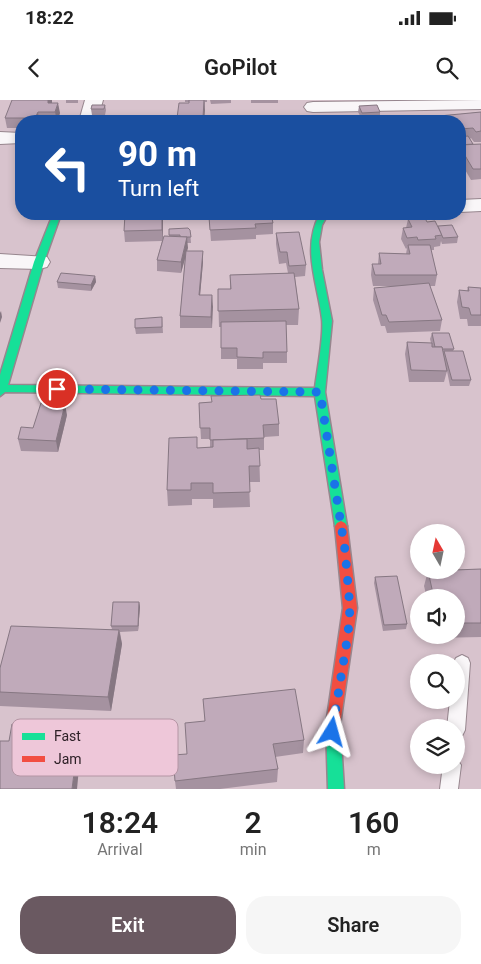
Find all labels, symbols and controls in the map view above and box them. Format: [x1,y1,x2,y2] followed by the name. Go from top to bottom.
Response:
[25,6,74,29] text: 18:22
[20,54,48,82] icon: back
[433,54,461,82] icon: search
[204,55,277,80] text: GoPilot
[118,134,197,175] text: 90 m
[35,135,100,200] icon: left
[118,176,199,201] text: Turn left
[36,368,78,410] pin
[43,375,71,403] icon: arrive
[410,524,465,579] north arrow
[410,524,465,774] map controls
[410,589,465,644] button: sound
[410,654,465,709] button: search
[305,705,357,757] position arrow
[12,719,178,776] legend
[410,719,465,774] button: layers
[54,728,81,744] text: Fast
[54,751,82,767] text: Jam
[82,805,158,840] text: 18:24
[245,805,262,840] text: 2
[348,805,399,840] text: 160
[97,840,143,859] text: Arrival
[240,840,267,859] text: min
[367,840,381,859] text: m
[20,896,236,954] button: Exit
[246,896,461,954] button: Share

